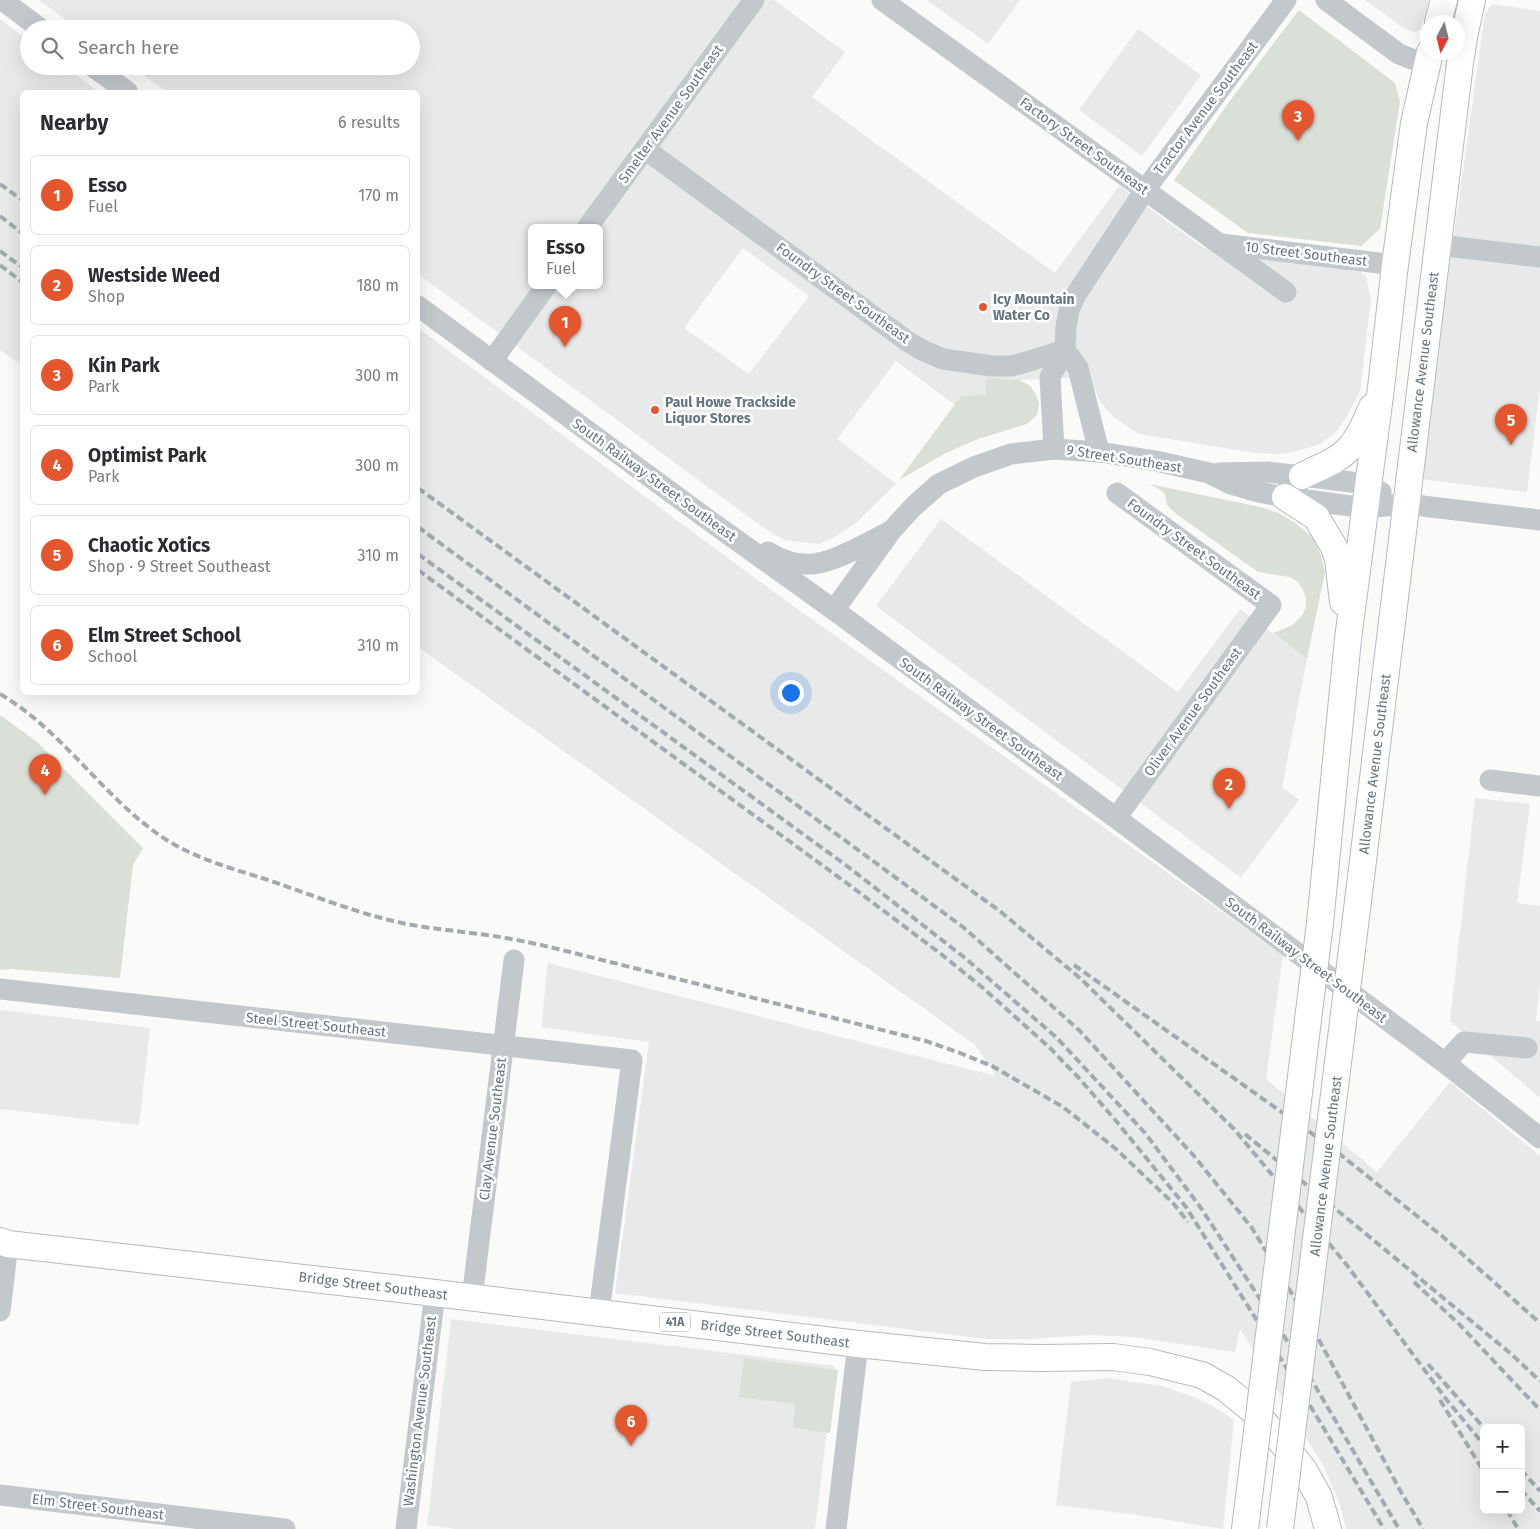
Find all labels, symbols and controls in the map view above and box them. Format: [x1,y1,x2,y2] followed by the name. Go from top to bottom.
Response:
[1420,15,1465,60] north arrow
[20,20,420,75] search box
[38,34,66,62] icon: search
[78,36,179,59] text: Search here
[1150,37,1262,178] street label: Tractor Avenue Southeast
[615,41,727,187] street label: Smelter Avenue Southeast
[1016,94,1152,199] street label: Factory Street Southeast
[1282,100,1314,141] pin: 3
[40,110,108,136] text: Nearby
[338,113,400,132] text: 6 results
[88,174,127,197] text: Esso
[53,186,61,205] text: 1
[358,186,399,205] text: 170 m
[88,197,118,216] text: Fuel
[528,224,603,289] popup
[546,236,585,259] text: Esso
[1244,238,1369,270] street label: 10 Street Southeast
[773,239,914,348] street label: Foundry Street Southeast
[546,259,576,278] text: Fuel
[88,264,220,287] text: Westside Weed
[1403,270,1443,453] street label: Allowance Avenue Southeast
[53,276,61,295] text: 2
[356,276,399,295] text: 180 m
[88,287,125,306] text: Shop
[993,291,1075,324] place label: Icy Mountain Water Co
[977,301,989,313] marker: Icy Mountain Water Co
[549,306,581,347] pin: 1
[88,354,160,377] text: Kin Park
[53,366,61,385] text: 3
[355,366,399,385] text: 300 m
[88,377,120,396] text: Park
[665,394,796,427] place label: Paul Howe Trackside Liquor Stores
[649,404,661,416] marker: Paul Howe Trackside Liquor Stores
[1495,404,1527,445] pin: 5
[569,415,740,546] street label: South Railway Street Southeast
[1065,441,1184,477] street label: 9 Street Southeast
[88,444,207,467] text: Optimist Park
[52,456,62,475] text: 4
[355,456,399,475] text: 300 m
[88,467,120,486] text: Park
[1124,495,1265,604] street label: Foundry Street Southeast
[88,534,210,557] text: Chaotic Xotics
[53,546,61,565] text: 5
[358,546,399,565] text: 310 m
[88,557,270,576] text: Shop · 9 Street Southeast
[88,624,241,647] text: Elm Street School
[52,636,62,655] text: 6
[358,636,399,655] text: 310 m
[1140,643,1246,780] street label: Oliver Avenue Southeast
[88,647,137,666] text: School
[896,654,1067,785] street label: South Railway Street Southeast
[1355,672,1395,855] street label: Allowance Avenue Southeast
[778,680,804,706] your location
[29,754,61,795] pin: 4
[1213,768,1245,809] pin: 2
[1222,894,1391,1027] street label: South Railway Street Southeast
[245,1009,388,1041] street label: Steel Street Southeast
[476,1056,510,1201] street label: Clay Avenue Southeast
[1306,1074,1346,1257] street label: Allowance Avenue Southeast
[297,1268,449,1304] street label: Bridge Street Southeast
[660,1312,690,1331] road number: 41A
[400,1314,440,1507] street label: Washington Avenue Southeast
[699,1316,851,1352] street label: Bridge Street Southeast
[615,1405,647,1446] pin: 6
[1480,1424,1525,1514] map controls
[1480,1424,1525,1469] button: +
[1480,1469,1525,1514] button: −
[31,1490,166,1524] street label: Elm Street Southeast

